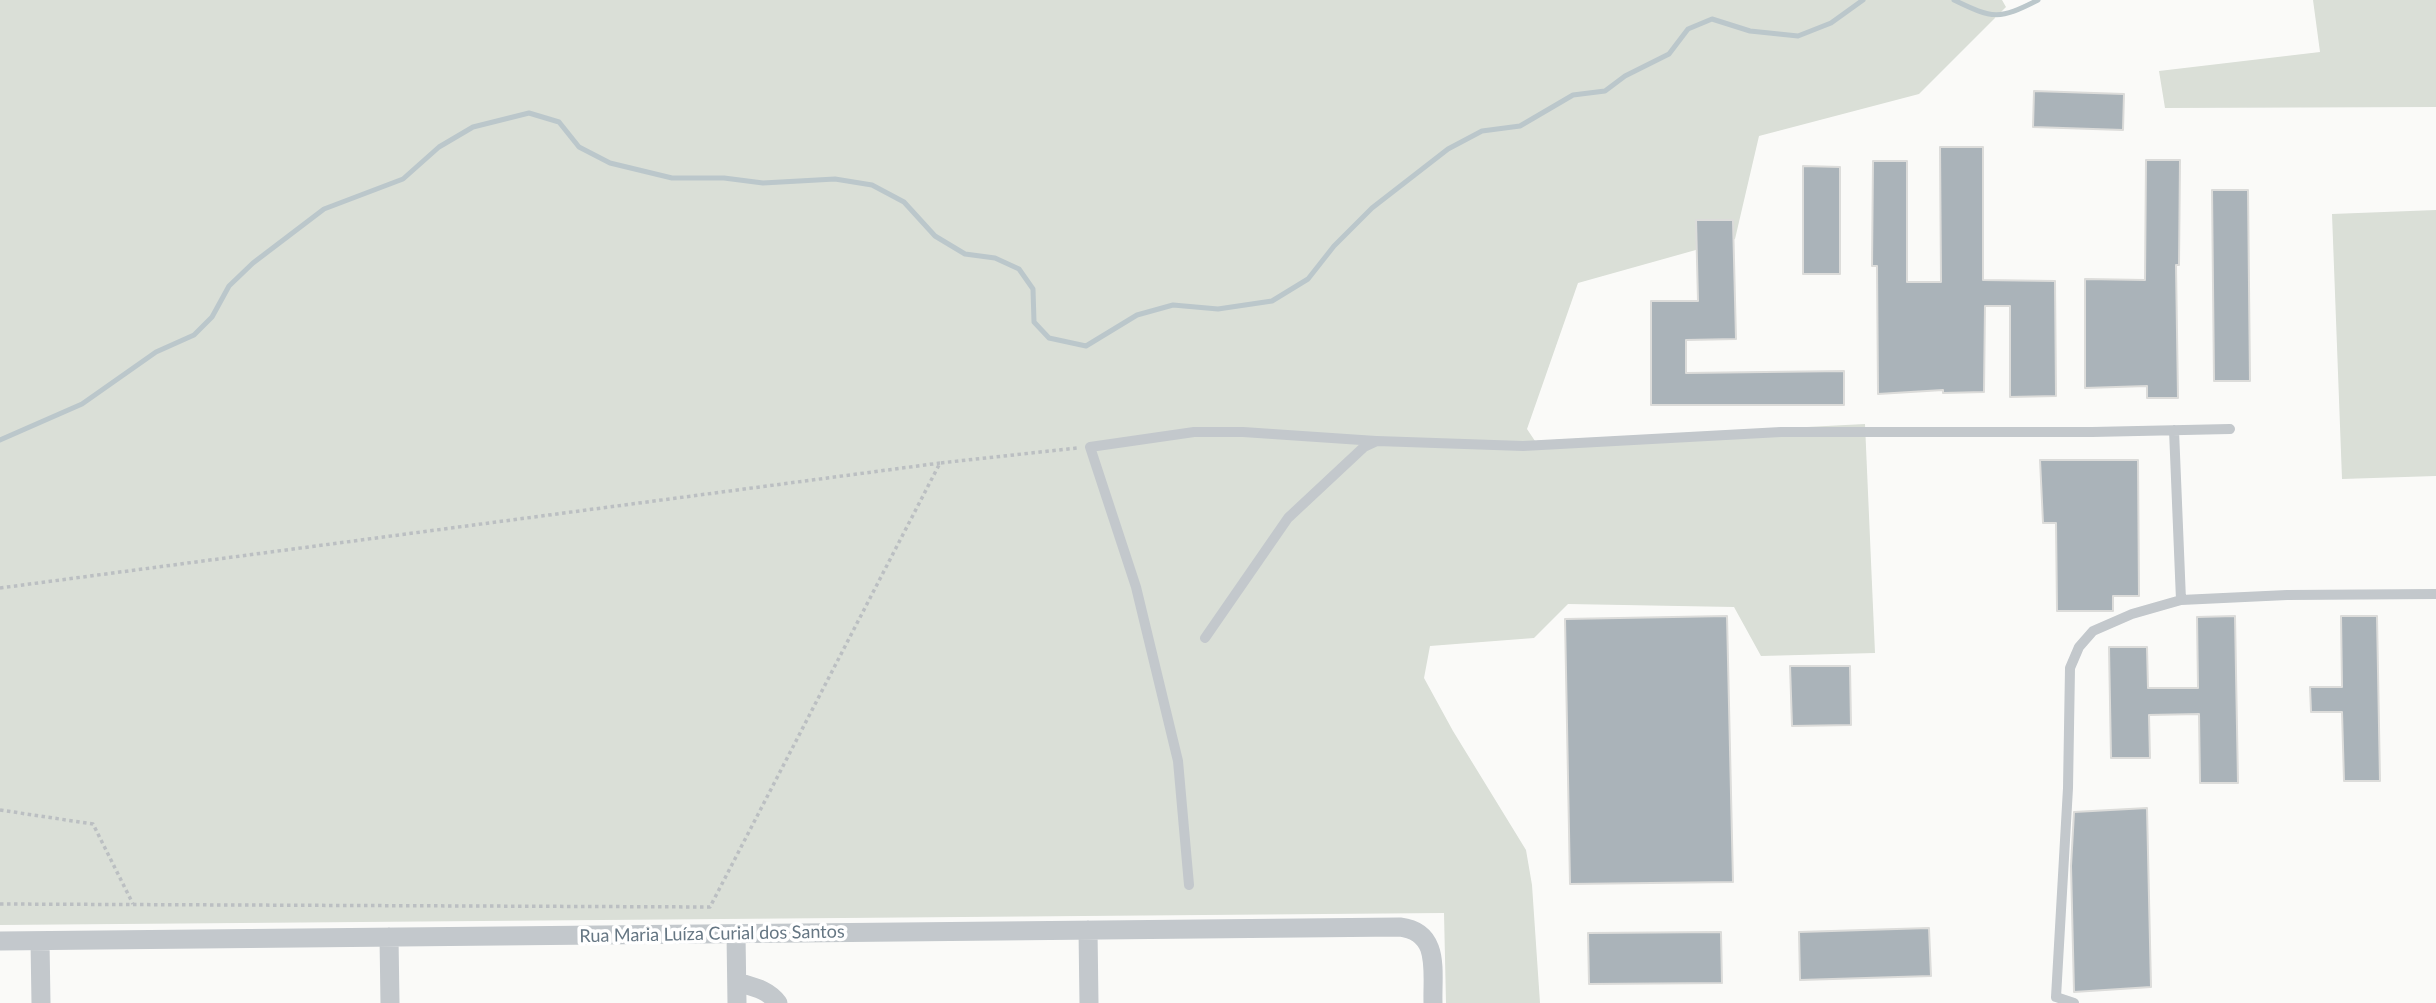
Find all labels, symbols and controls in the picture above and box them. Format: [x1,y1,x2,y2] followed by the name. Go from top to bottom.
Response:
[579,921,845,947] street label: Rua Maria Luíza Curial dos Santos

